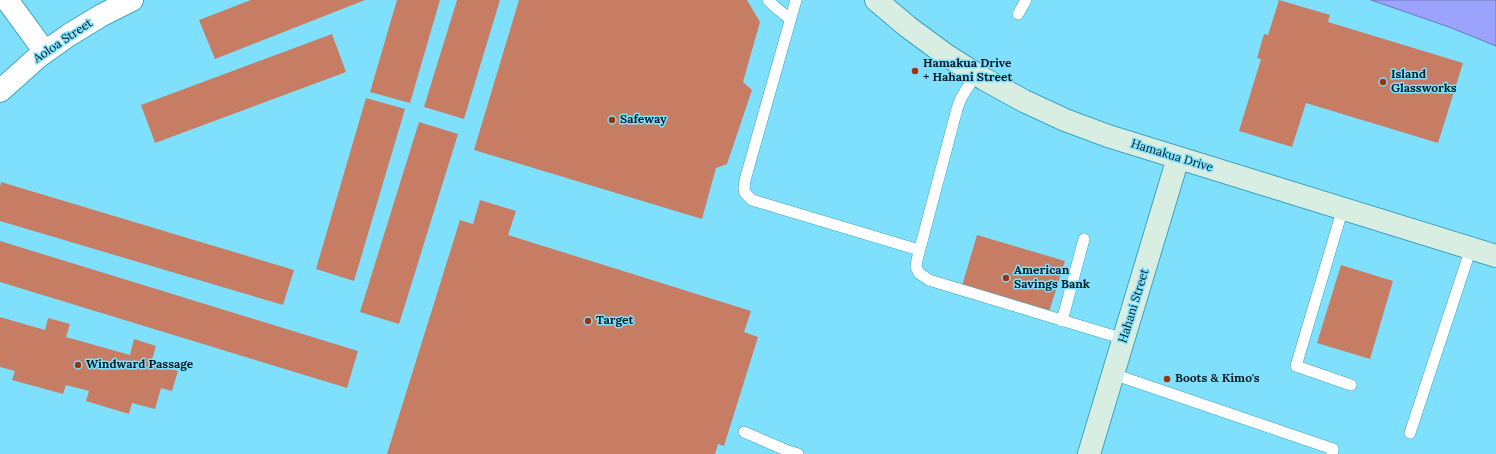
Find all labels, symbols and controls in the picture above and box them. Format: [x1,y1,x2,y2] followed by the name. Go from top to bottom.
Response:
[31,16,95,66] street label: Aoloa Street
[923,57,1012,85] place label: Hamakua Drive + Hahani Street
[910,66,920,76] marker: Hamakua Drive + Hahani Street
[1391,68,1457,96] place label: Island Glassworks
[1378,77,1388,87] marker: Island Glassworks
[620,113,667,127] place label: Safeway
[607,115,617,125] marker: Safeway
[1129,137,1215,175] street label: Hamakua Drive
[1014,264,1090,292] place label: American Savings Bank
[1116,267,1152,345] street label: Hahani Street
[1001,273,1011,283] marker: American Savings Bank
[596,314,633,328] place label: Target
[583,316,593,326] marker: Target
[86,358,193,372] place label: Windward Passage
[73,360,83,370] marker: Windward Passage
[1175,372,1260,386] place label: Boots & Kimo's
[1162,374,1172,384] marker: Boots & Kimo's

